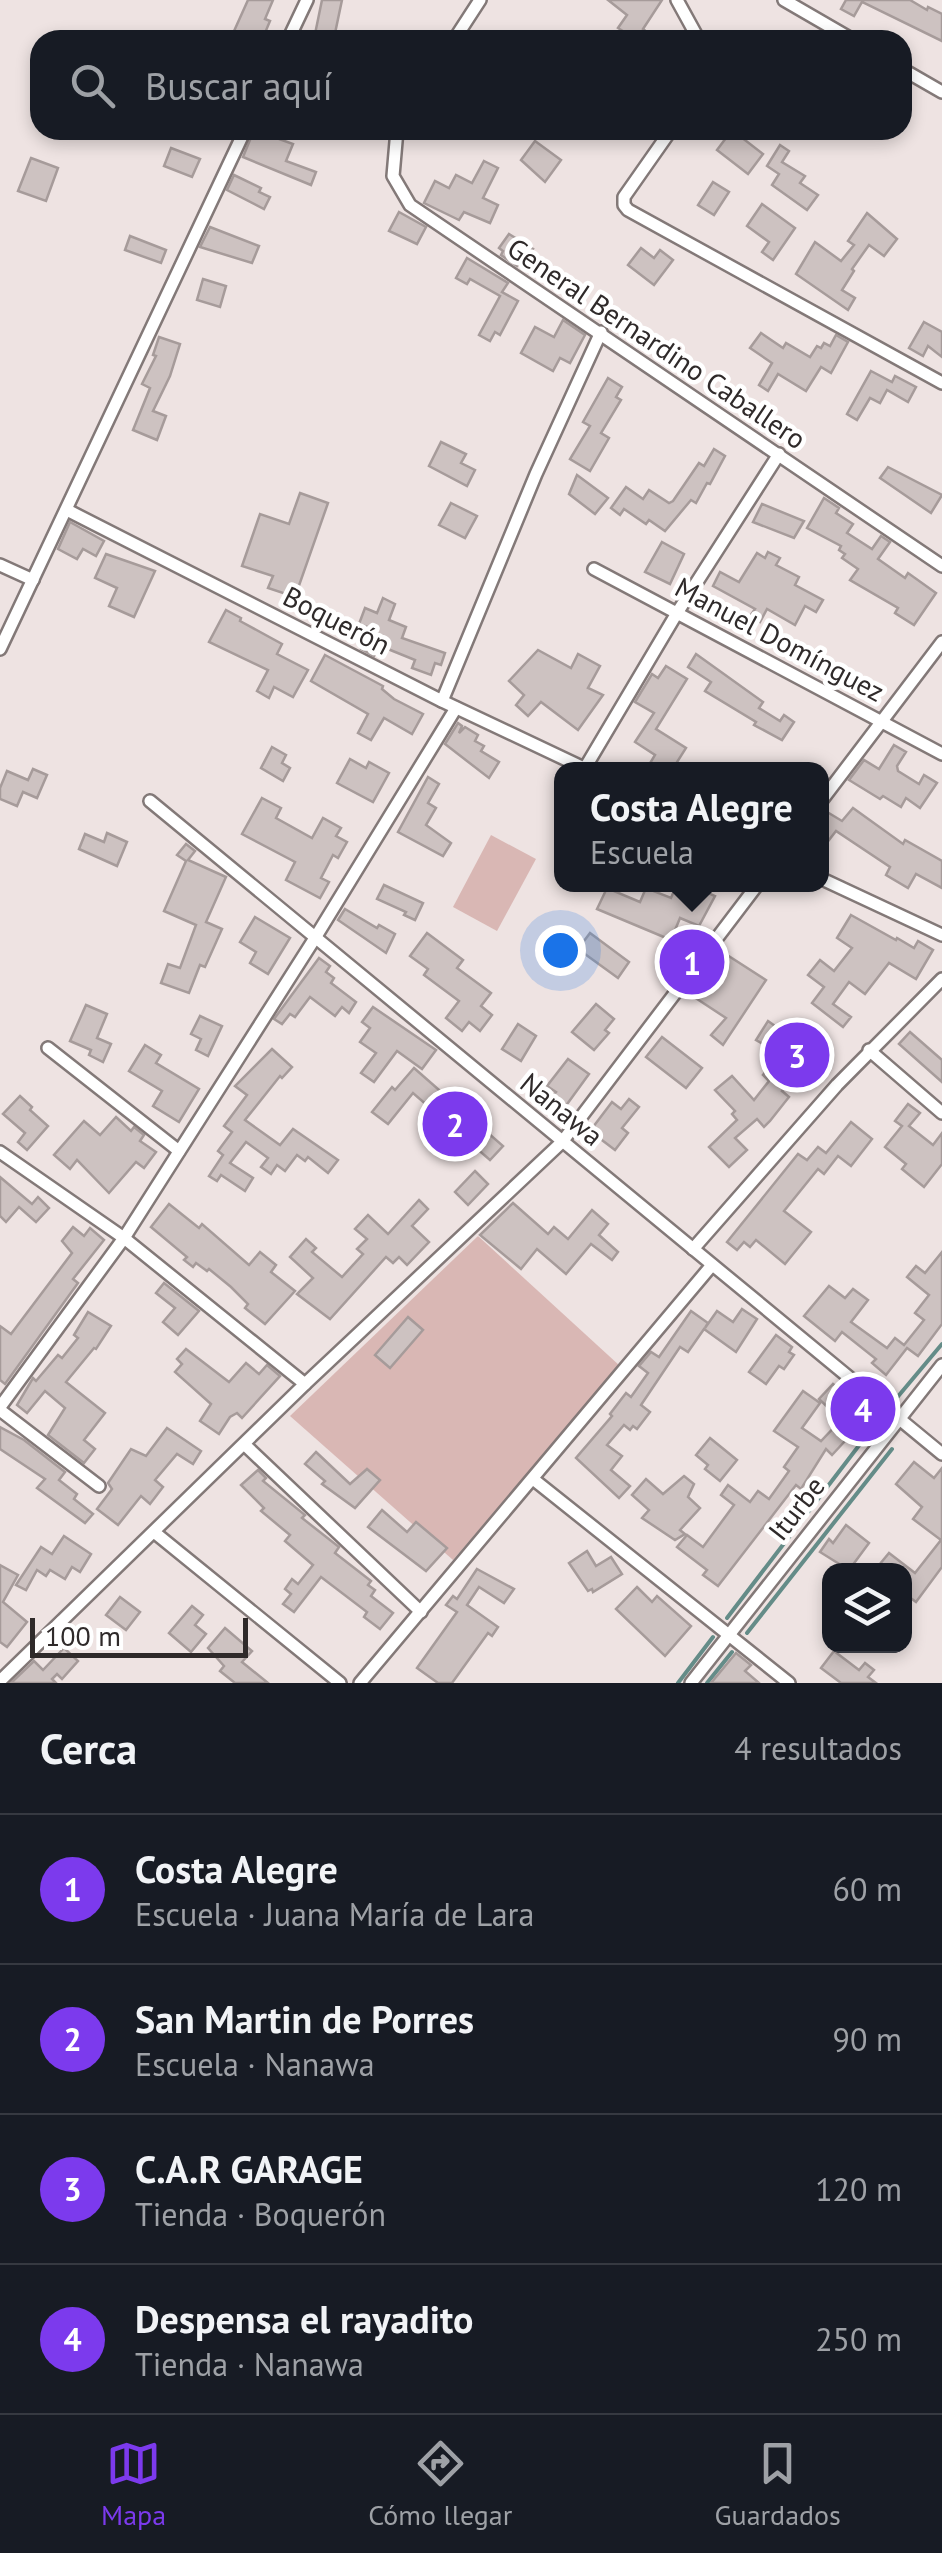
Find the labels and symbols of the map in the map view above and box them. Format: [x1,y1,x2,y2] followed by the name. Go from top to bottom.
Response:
[500,229,814,457] street label: General Bernardino Caballero
[669,568,891,710] street label: Manuel Domínguez
[277,577,397,663] street label: Boquerón
[660,924,724,1000] pin: 1
[535,925,586,976] your location
[764,1018,830,1092] pin: 3
[513,1064,611,1154] street label: Nanawa
[422,1086,488,1162] pin: 2
[830,1372,896,1446] pin: 4
[759,1468,833,1548] street label: Iturbe
[30,1613,248,1658] scale bar

